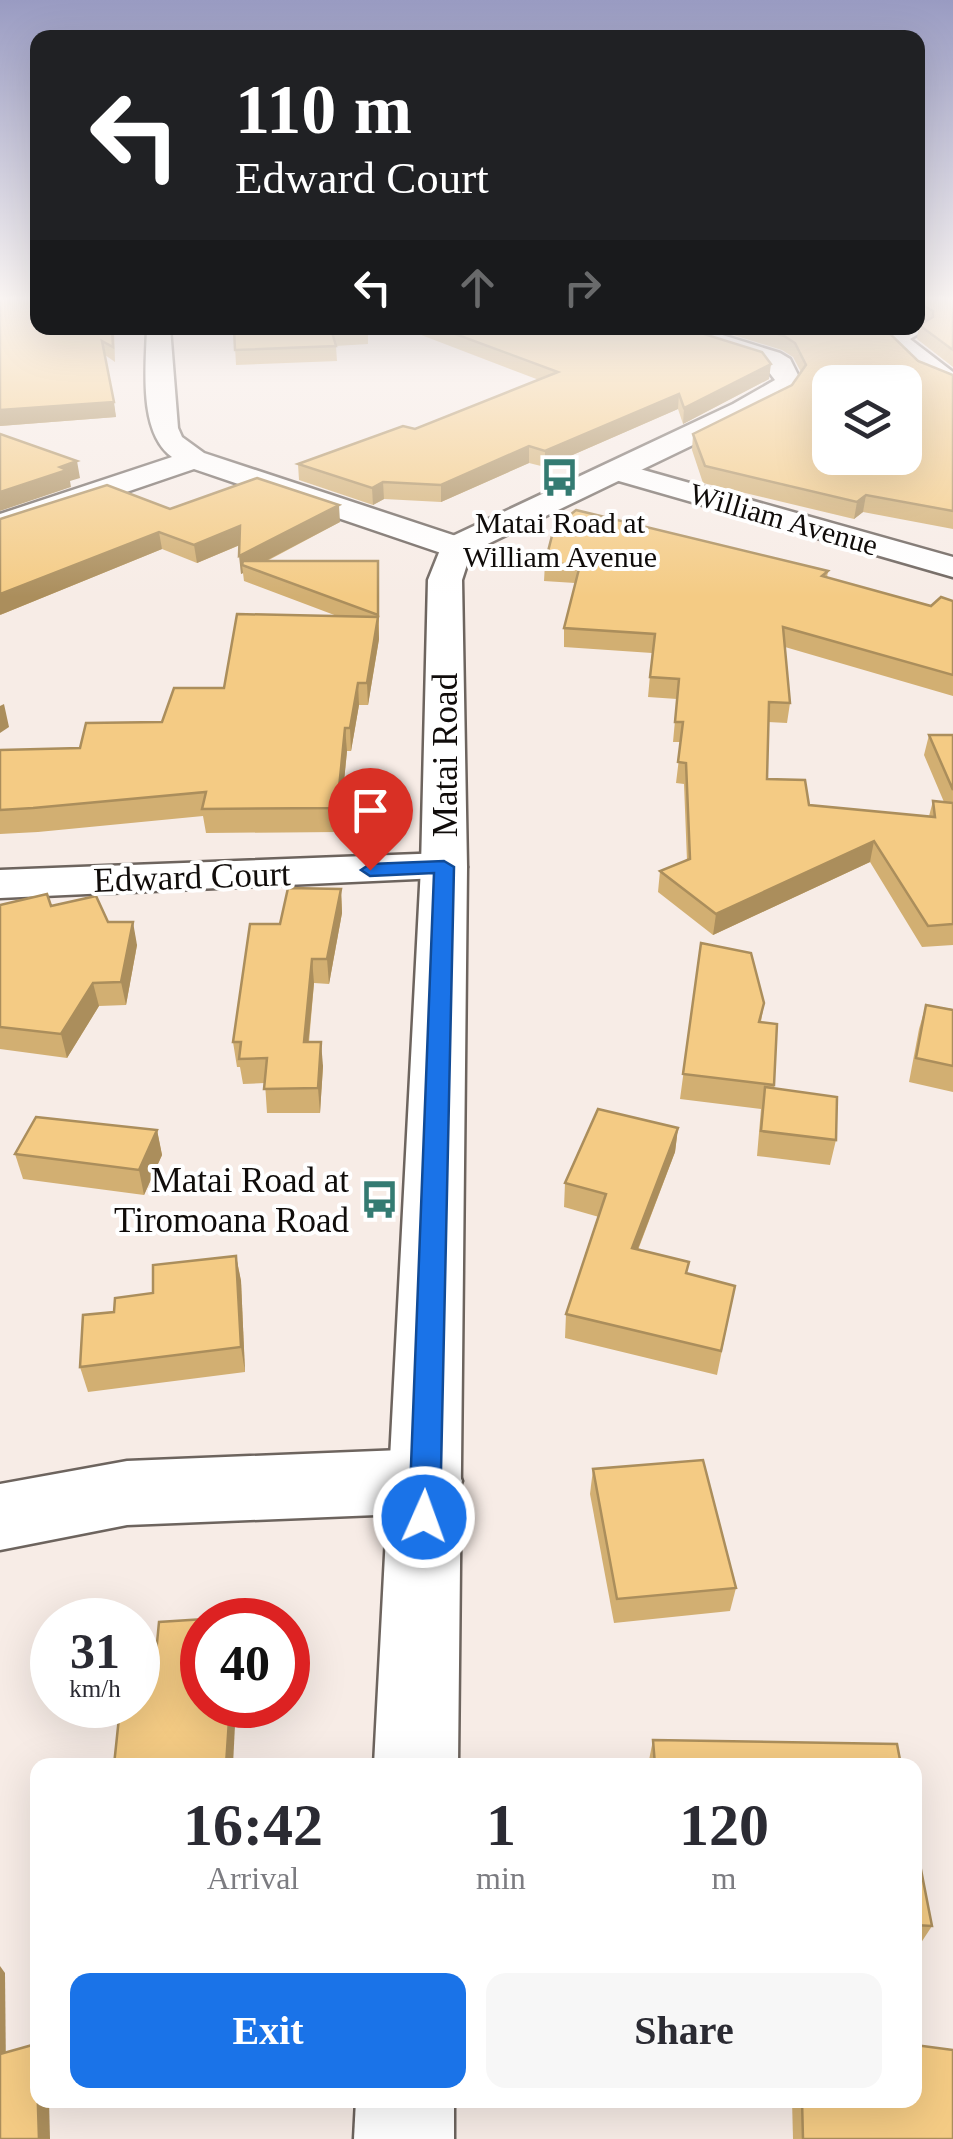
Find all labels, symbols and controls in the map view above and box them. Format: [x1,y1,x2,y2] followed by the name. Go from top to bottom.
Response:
[70,70,200,200] icon: left
[235,71,412,148] text: 110 m
[235,153,489,203] text: Edward Court
[345,260,400,315] icon: left
[450,260,505,315] icon: ahead
[555,260,610,315] icon: right
[812,365,922,475] map controls
[812,365,922,475] button: layers
[539,457,581,499] bus stop icon: Matai Road at William Avenue
[686,476,882,562] street label: William Avenue
[463,506,657,573] place label: Matai Road at William Avenue
[426,672,465,837] street label: Matai Road
[328,768,413,871] pin
[343,783,398,838] icon: arrive
[93,854,292,900] street label: Edward Court
[114,1161,349,1240] place label: Matai Road at Tiromoana Road
[358,1179,400,1221] bus stop icon: Matai Road at Tiromoana Road
[372,1465,476,1569] position arrow
[180,1598,310,1728] speed limit sign: 40
[70,1623,120,1679] text: 31
[69,1675,121,1702] text: km/h
[183,1792,323,1858] text: 16:42
[486,1792,516,1858] text: 1
[679,1792,769,1858] text: 120
[207,1860,299,1896] text: Arrival
[476,1860,526,1896] text: min
[711,1860,736,1896] text: m
[70,1973,466,2088] button: Exit
[486,1973,882,2088] button: Share

